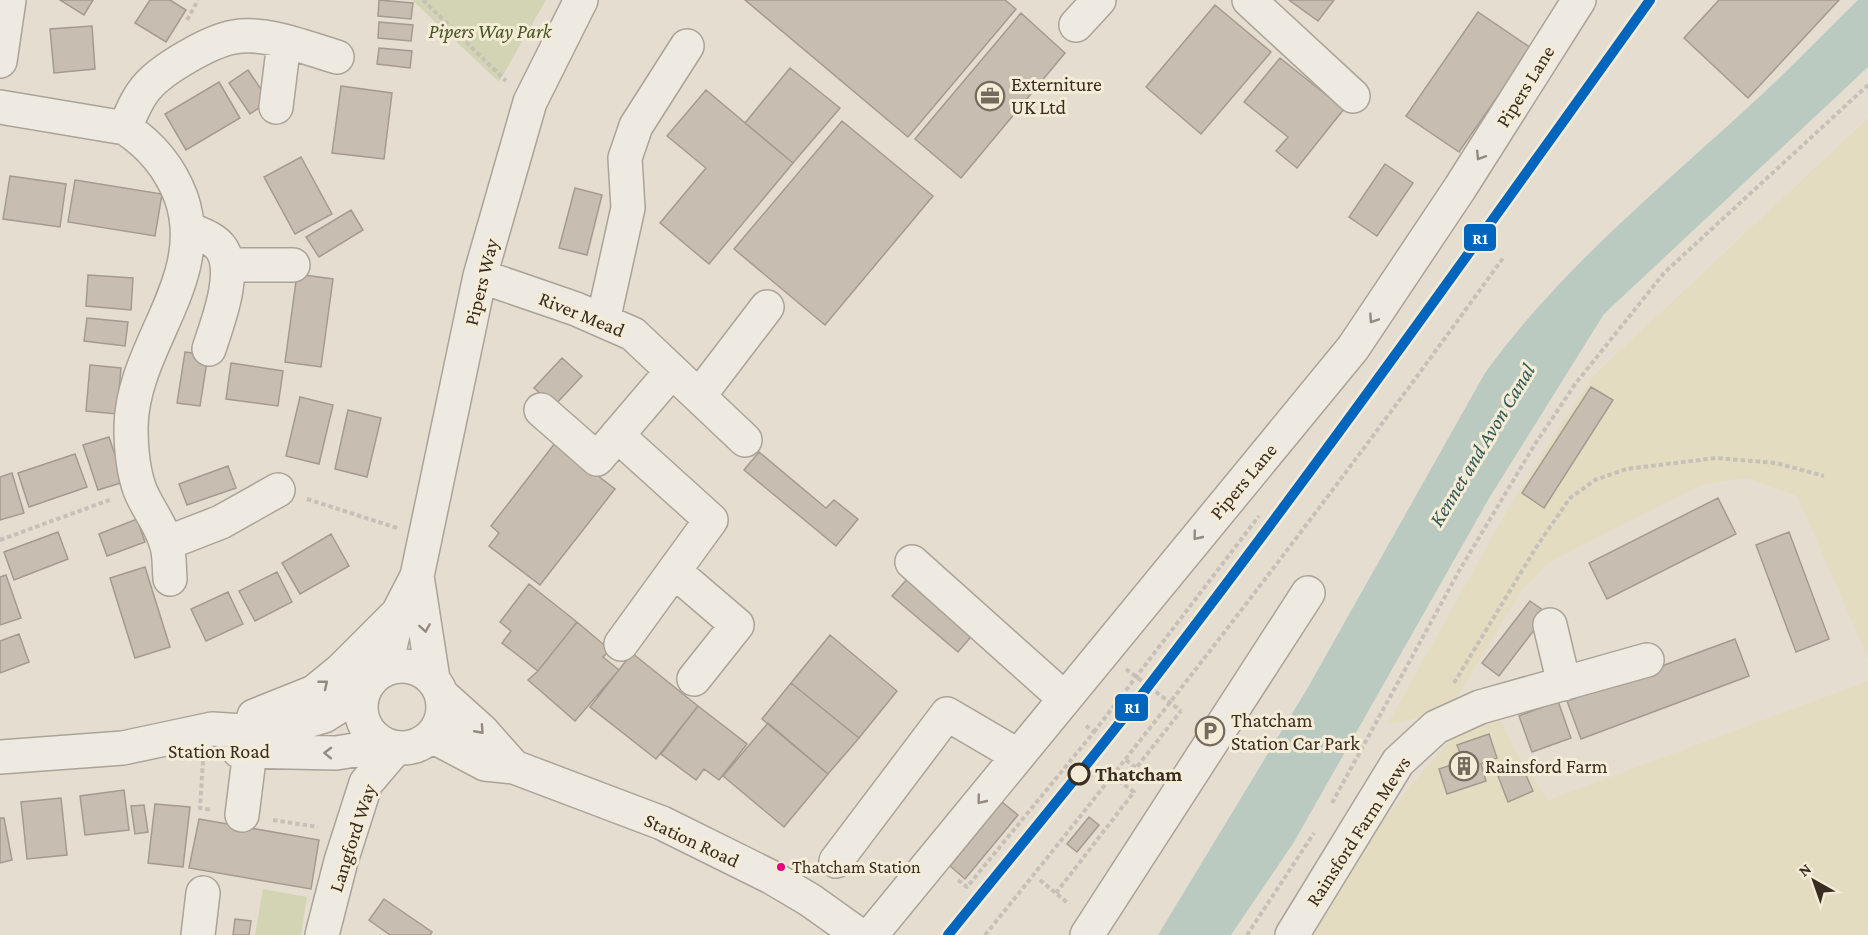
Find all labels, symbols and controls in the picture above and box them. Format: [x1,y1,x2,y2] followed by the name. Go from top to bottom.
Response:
[429,20,553,43] park label: Pipers Way Park
[1491,41,1560,131] street label: Pipers Lane
[1011,73,1102,118] place label: Externiture UK Ltd
[974,80,1006,112] office icon: Externiture UK Ltd
[1476,150,1488,160] one-way arrow
[1463,223,1497,252] line badge: R1
[1472,230,1488,247] text: R1
[460,235,504,328] street label: Pipers Way
[536,287,628,341] street label: River Mead
[1369,312,1380,323] one-way arrow
[1424,359,1540,530] water label: Kennet and Avon Canal
[1205,439,1282,524] street label: Pipers Lane
[1194,529,1205,540] one-way arrow
[419,623,431,632] one-way arrow
[317,680,328,691] one-way arrow
[1114,693,1149,722] line badge: R1
[1124,699,1140,716] text: R1
[1231,709,1360,754] place label: Thatcham Station Car Park
[1194,715,1226,747] parking icon: Thatcham Station Car Park
[473,723,484,734] one-way arrow
[168,740,270,762] street label: Station Road
[323,746,332,759] one-way arrow
[1448,750,1480,782] building icon: Rainsford Farm
[1301,752,1415,910] street label: Rainsford Farm Mews
[1485,755,1608,777] place label: Rainsford Farm
[1068,763,1090,785] marker: Thatcham
[1095,763,1182,785] place label: Thatcham
[324,781,381,895] street label: Langford Way
[977,793,988,804] one-way arrow
[641,808,743,872] street label: Station Road
[1784,851,1844,911] north arrow
[792,857,921,877] place label: Thatcham Station
[1795,860,1814,880] text: N
[775,861,787,873] marker: Thatcham Station

